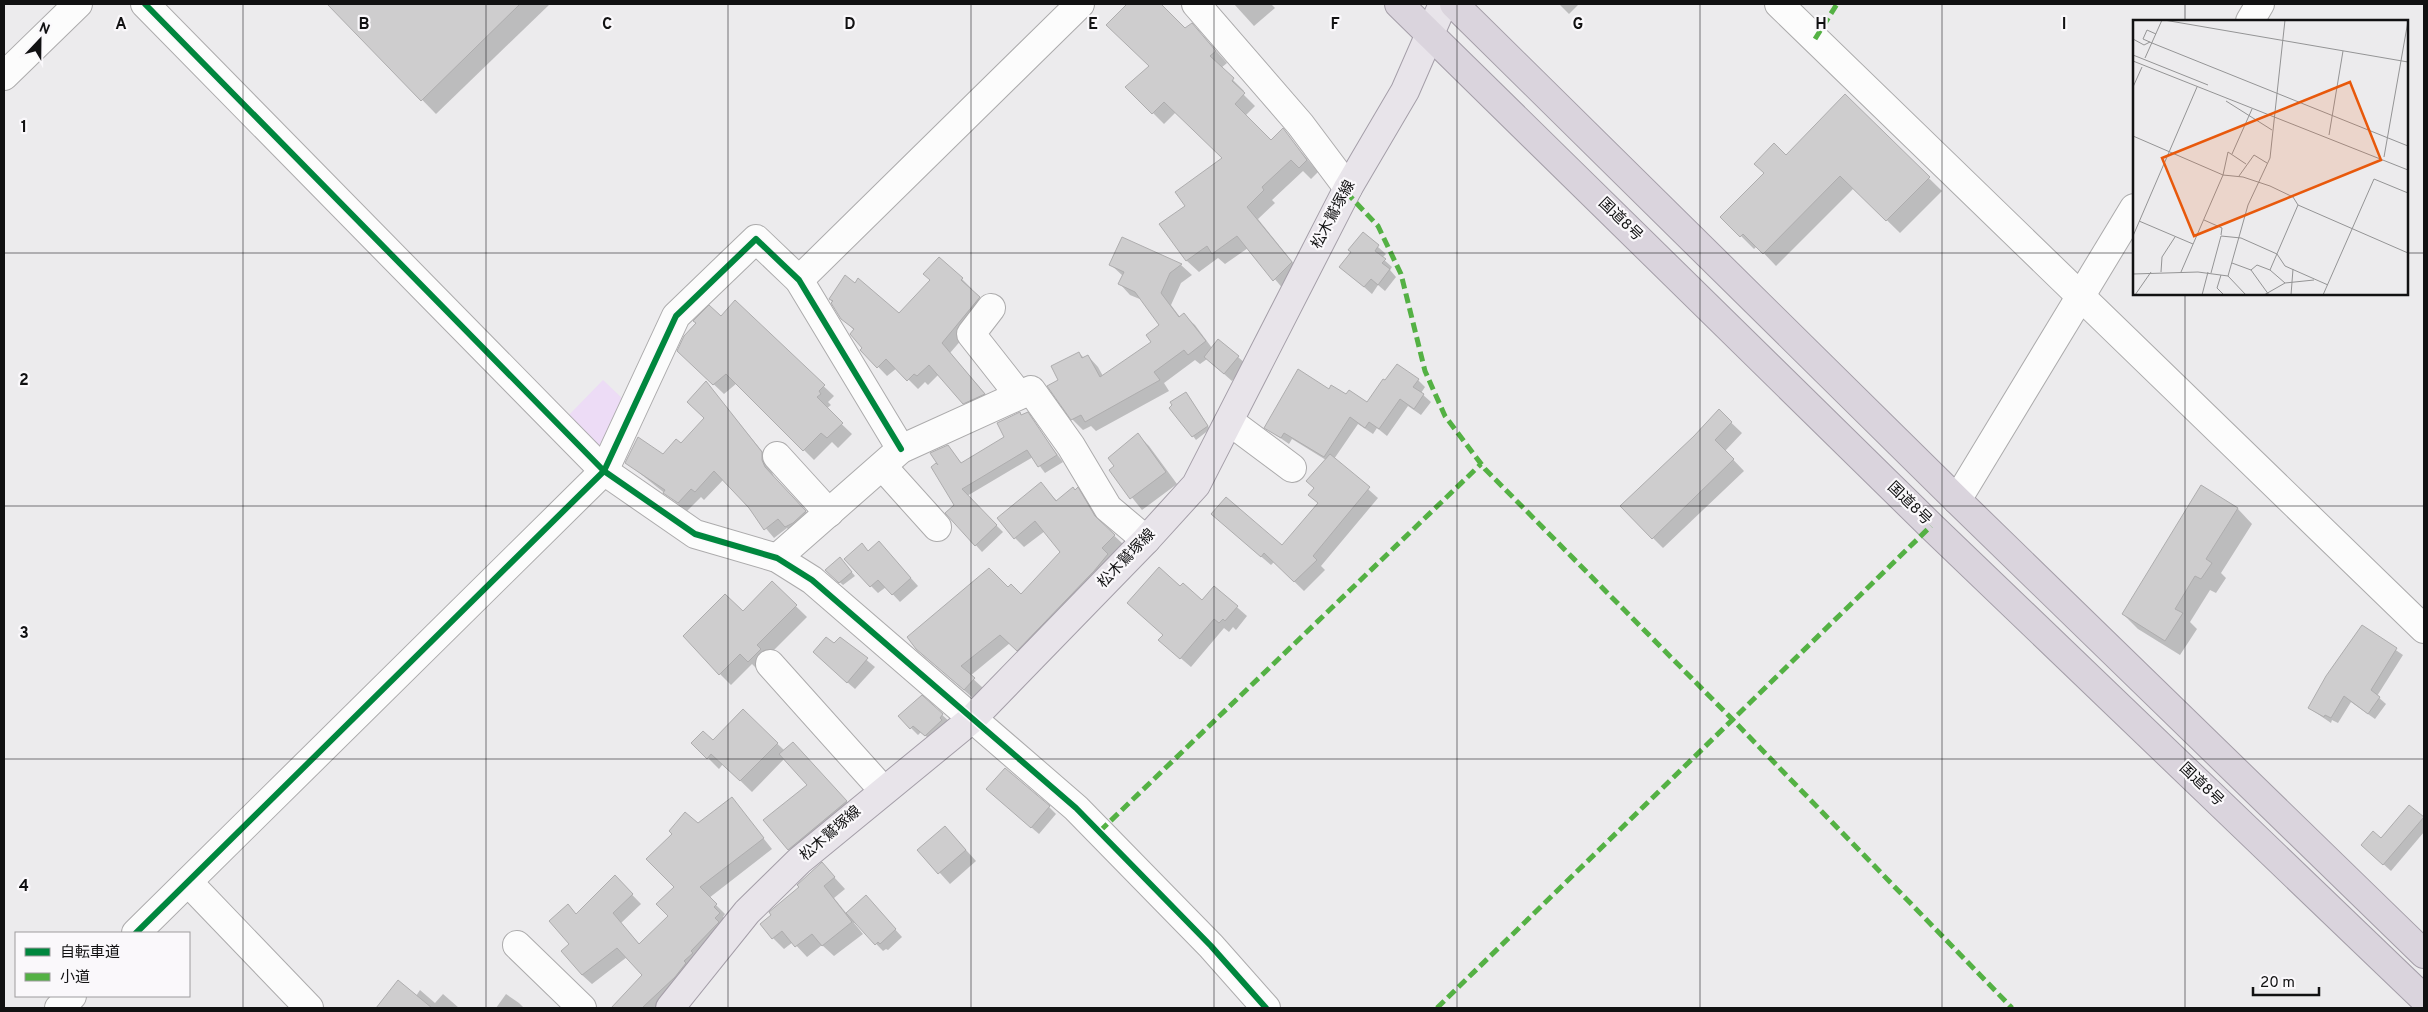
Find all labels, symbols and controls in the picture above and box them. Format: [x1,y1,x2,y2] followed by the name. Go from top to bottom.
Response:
[15,15,65,65] north arrow
[115,15,127,35] text: A
[358,15,370,35] text: B
[602,15,612,35] text: C
[844,15,856,35] text: D
[1088,15,1098,35] text: E
[1330,15,1340,35] text: F
[1573,15,1583,35] text: G
[1815,15,1827,35] text: H
[2062,15,2066,35] text: I
[36,20,52,39] text: N
[2133,20,2408,295] inset map
[21,118,27,138] text: 1
[1307,177,1360,253] street label: 松木鷲塚線
[1594,194,1646,246] street label: 国道8号
[19,371,29,391] text: 2
[1883,478,1935,530] street label: 国道8号
[1093,525,1160,593] street label: 松木鷲塚線
[19,624,29,644] text: 3
[2175,759,2227,811] street label: 国道8号
[796,801,866,866] street label: 松木鷲塚線
[19,877,29,897] text: 4
[15,932,190,997] legend
[60,944,120,963] text: 自転車道
[2253,964,2319,996] scale bar
[60,969,90,988] text: 小道
[2260,974,2295,993] text: 20 m

